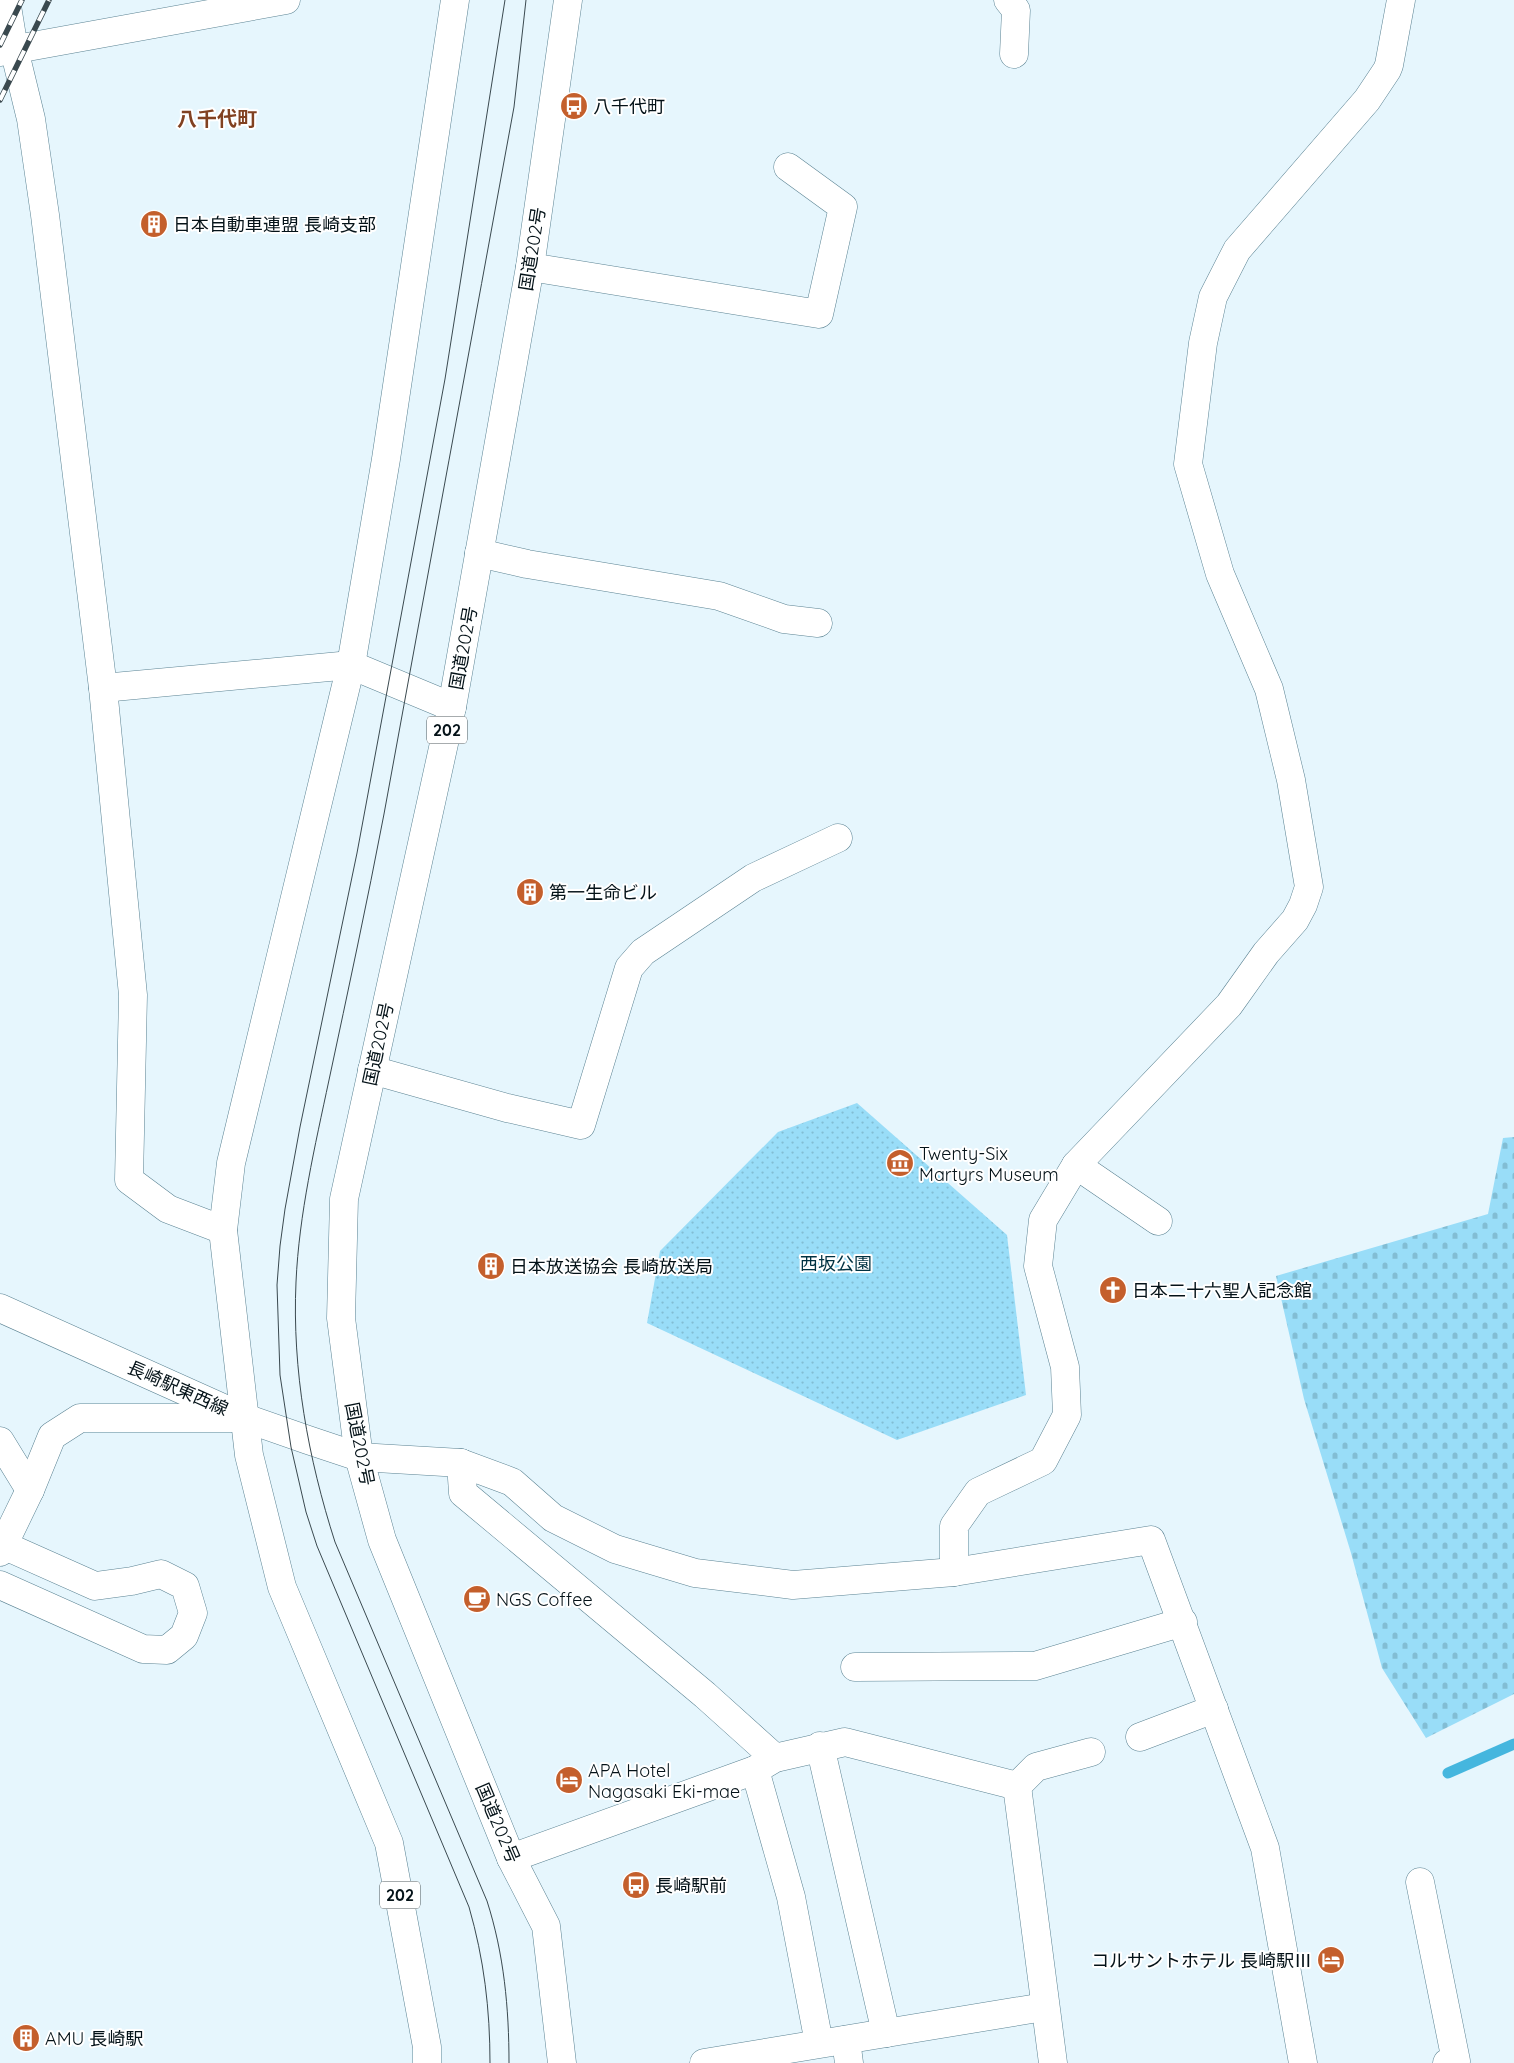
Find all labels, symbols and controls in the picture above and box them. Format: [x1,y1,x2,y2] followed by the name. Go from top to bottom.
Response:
[559,91,589,121] bus stop icon: 八千代町
[593,95,665,118] place label: 八千代町
[177,106,257,131] district label: 八千代町
[514,205,550,293] street label: 国道202号
[139,209,169,239] building icon: 日本自動車連盟 長崎支部
[173,213,376,236] place label: 日本自動車連盟 長崎支部
[444,604,482,692] street label: 国道202号
[427,716,467,744] road number: 202
[515,877,545,907] building icon: 第一生命ビル
[549,881,657,904] place label: 第一生命ビル
[358,1000,398,1088] street label: 国道202号
[919,1142,1059,1186] place label: Twenty-Six Martyrs Museum
[885,1148,915,1178] museum icon: Twenty-Six Martyrs Museum
[476,1251,506,1281] building icon: 日本放送協会 長崎放送局
[800,1252,872,1275] park label: 西坂公園
[510,1255,713,1278] place label: 日本放送協会 長崎放送局
[1098,1275,1128,1305] church icon: 日本二十六聖人記念館
[1132,1279,1312,1302] place label: 日本二十六聖人記念館
[124,1356,232,1420] street label: 長崎駅東西線
[341,1400,379,1488] street label: 国道202号
[462,1584,492,1614] cafe icon: NGS Coffee
[496,1588,593,1611] place label: NGS Coffee
[588,1759,740,1803] place label: APA Hotel Nagasaki Eki-mae
[554,1765,584,1795] hotel icon: APA Hotel Nagasaki Eki-mae
[471,1780,525,1866] street label: 国道202号
[621,1870,651,1900] bus stop icon: 長崎駅前
[655,1874,727,1897] place label: 長崎駅前
[380,1882,420,1908] road number: 202
[1316,1945,1346,1975] hotel icon: コルサントホテル 長崎駅Ⅲ
[1091,1949,1312,1972] place label: コルサントホテル 長崎駅Ⅲ
[11,2023,41,2053] building icon: AMU 長崎駅
[45,2027,143,2050] place label: AMU 長崎駅

